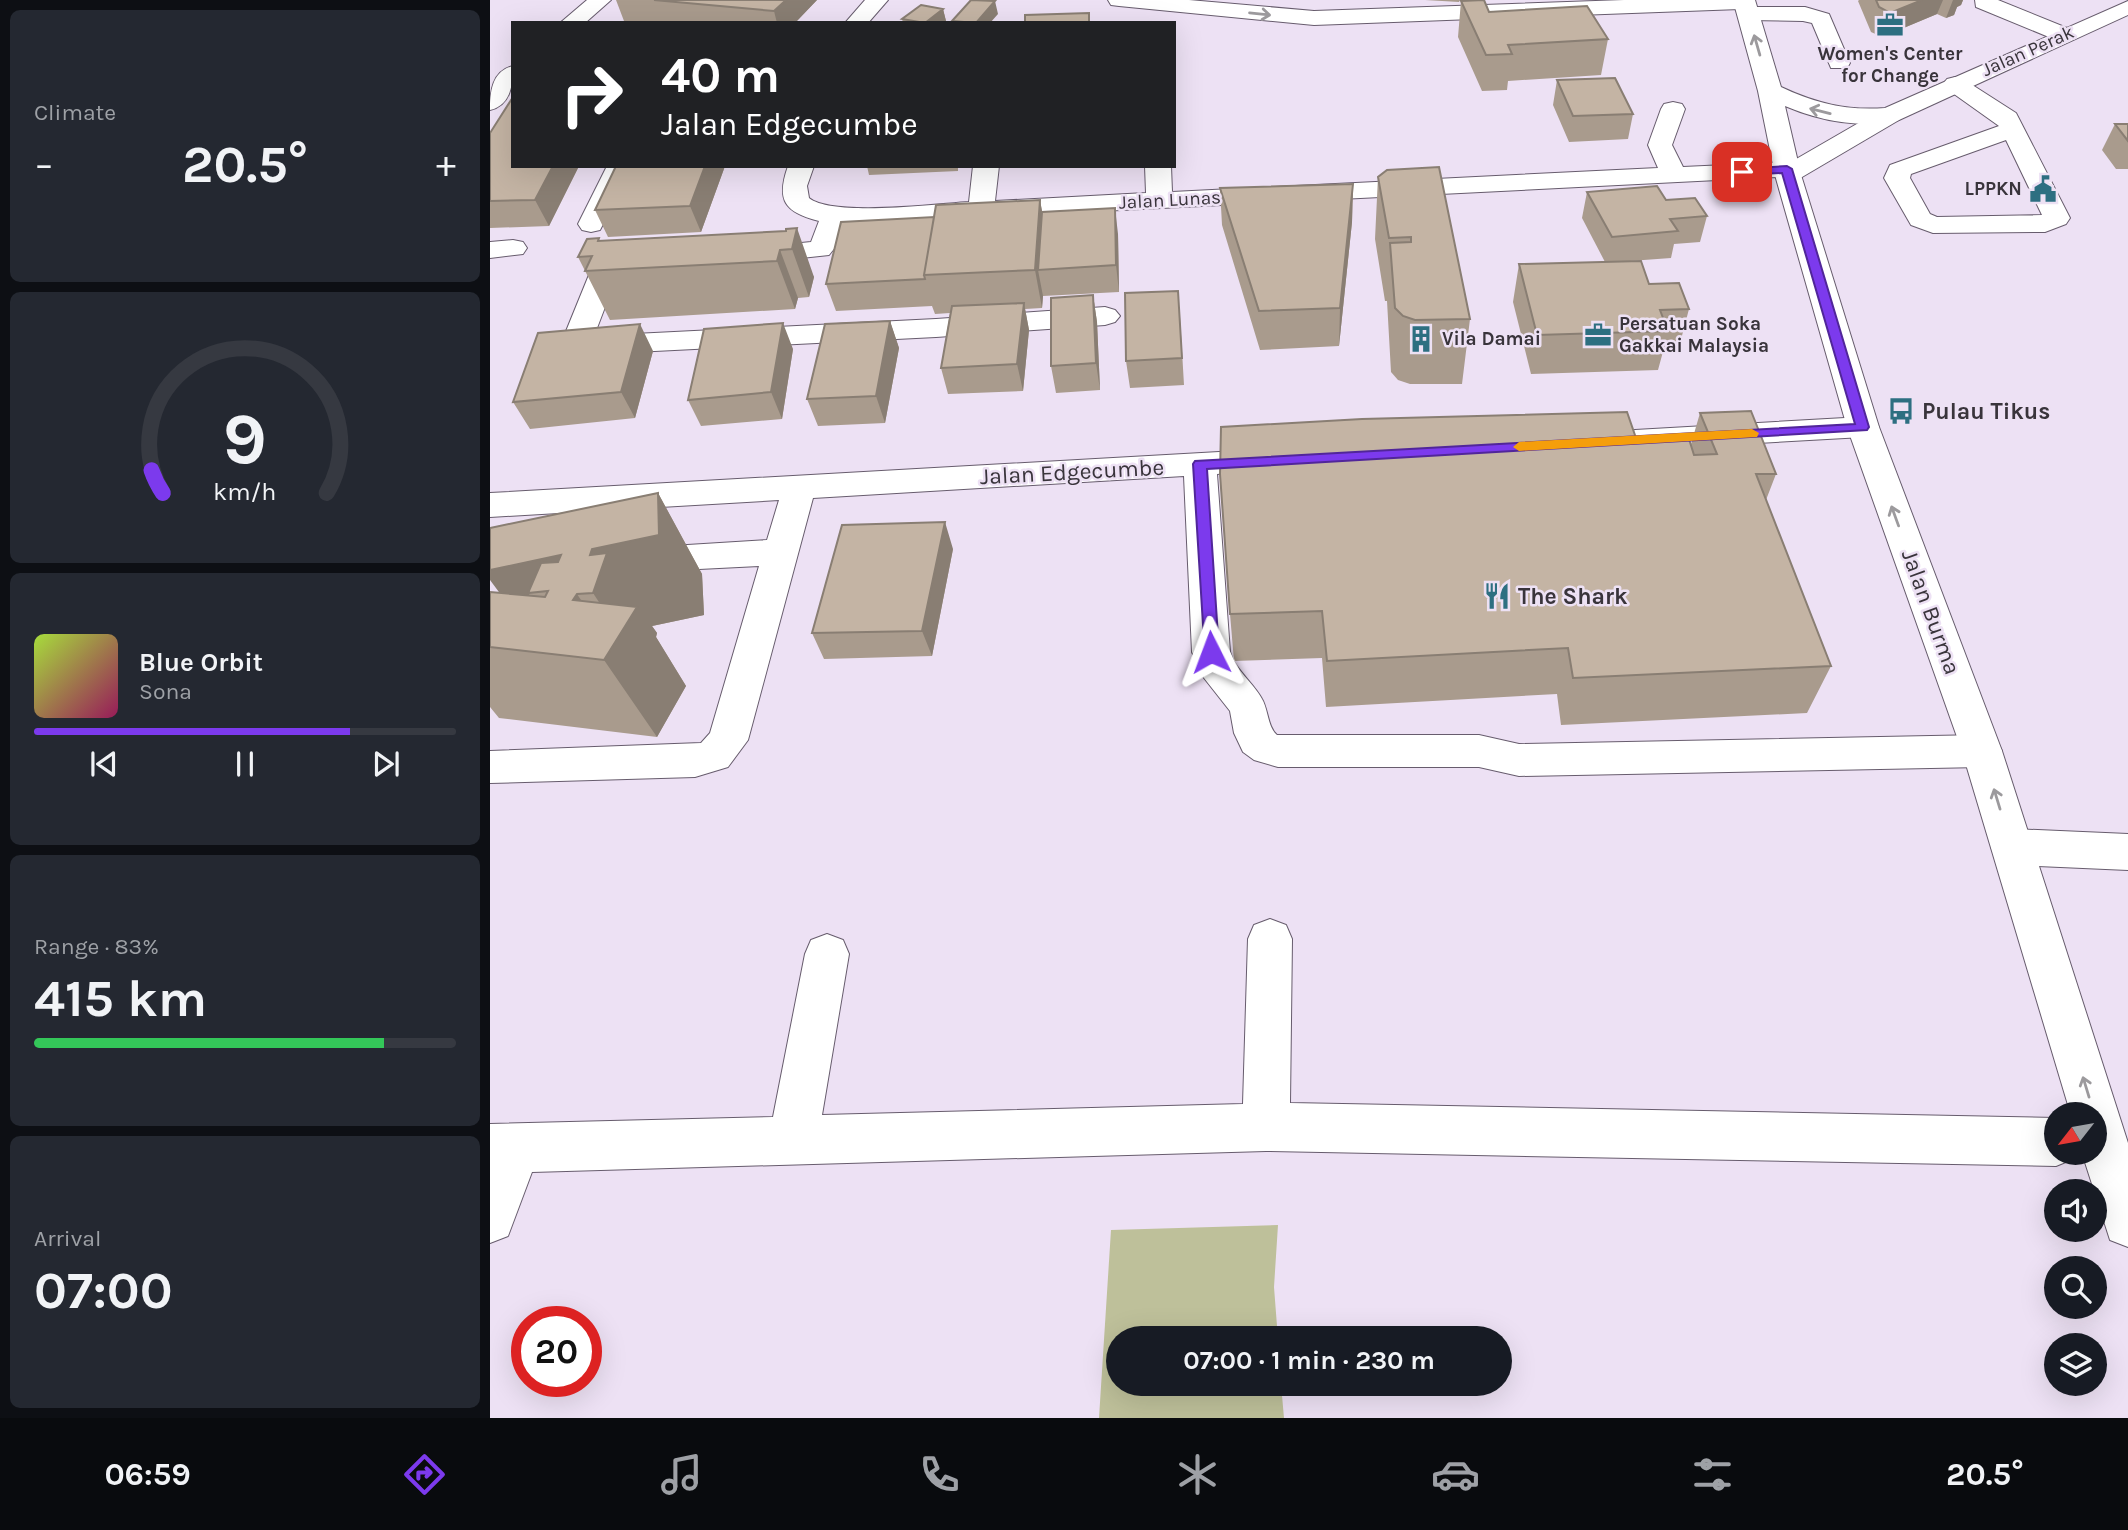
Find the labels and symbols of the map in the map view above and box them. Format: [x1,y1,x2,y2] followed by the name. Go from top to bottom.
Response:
[1248,8,1271,21] one-way arrow
[1875,10,1905,40] office icon: Women's Center for Change
[1979,21,2078,81] street label: Jalan Perak
[1749,35,1762,57] one-way arrow
[1817,43,1963,87] place label: Women's Center for Change
[1810,104,1832,117] one-way arrow
[1712,142,1772,202] pin
[2028,174,2058,204] public building icon: LPPKN
[1965,178,2022,200] place label: LPPKN
[1118,186,1222,214] street label: Jalan Lunas
[1619,313,1769,357] place label: Persatuan Soka Gakkai Malaysia
[1583,320,1613,350] office icon: Persatuan Soka Gakkai Malaysia
[1406,324,1436,354] building icon: Vila Damai
[1442,328,1541,350] place label: Vila Damai
[1886,396,1916,426] bus stop icon: Pulau Tikus
[1922,398,2050,425] place label: Pulau Tikus
[979,454,1165,490] street label: Jalan Edgecumbe
[1888,505,1901,527] one-way arrow
[1896,546,1966,678] street label: Jalan Burma
[1482,581,1512,611] restaurant icon: The Shark
[1518,583,1628,610] place label: The Shark
[1174,615,1248,689] position arrow
[1990,788,2003,810] one-way arrow
[2079,1076,2092,1098] one-way arrow
[2044,1102,2107,1166] north arrow
[511,1306,602,1397] speed limit sign: 20

